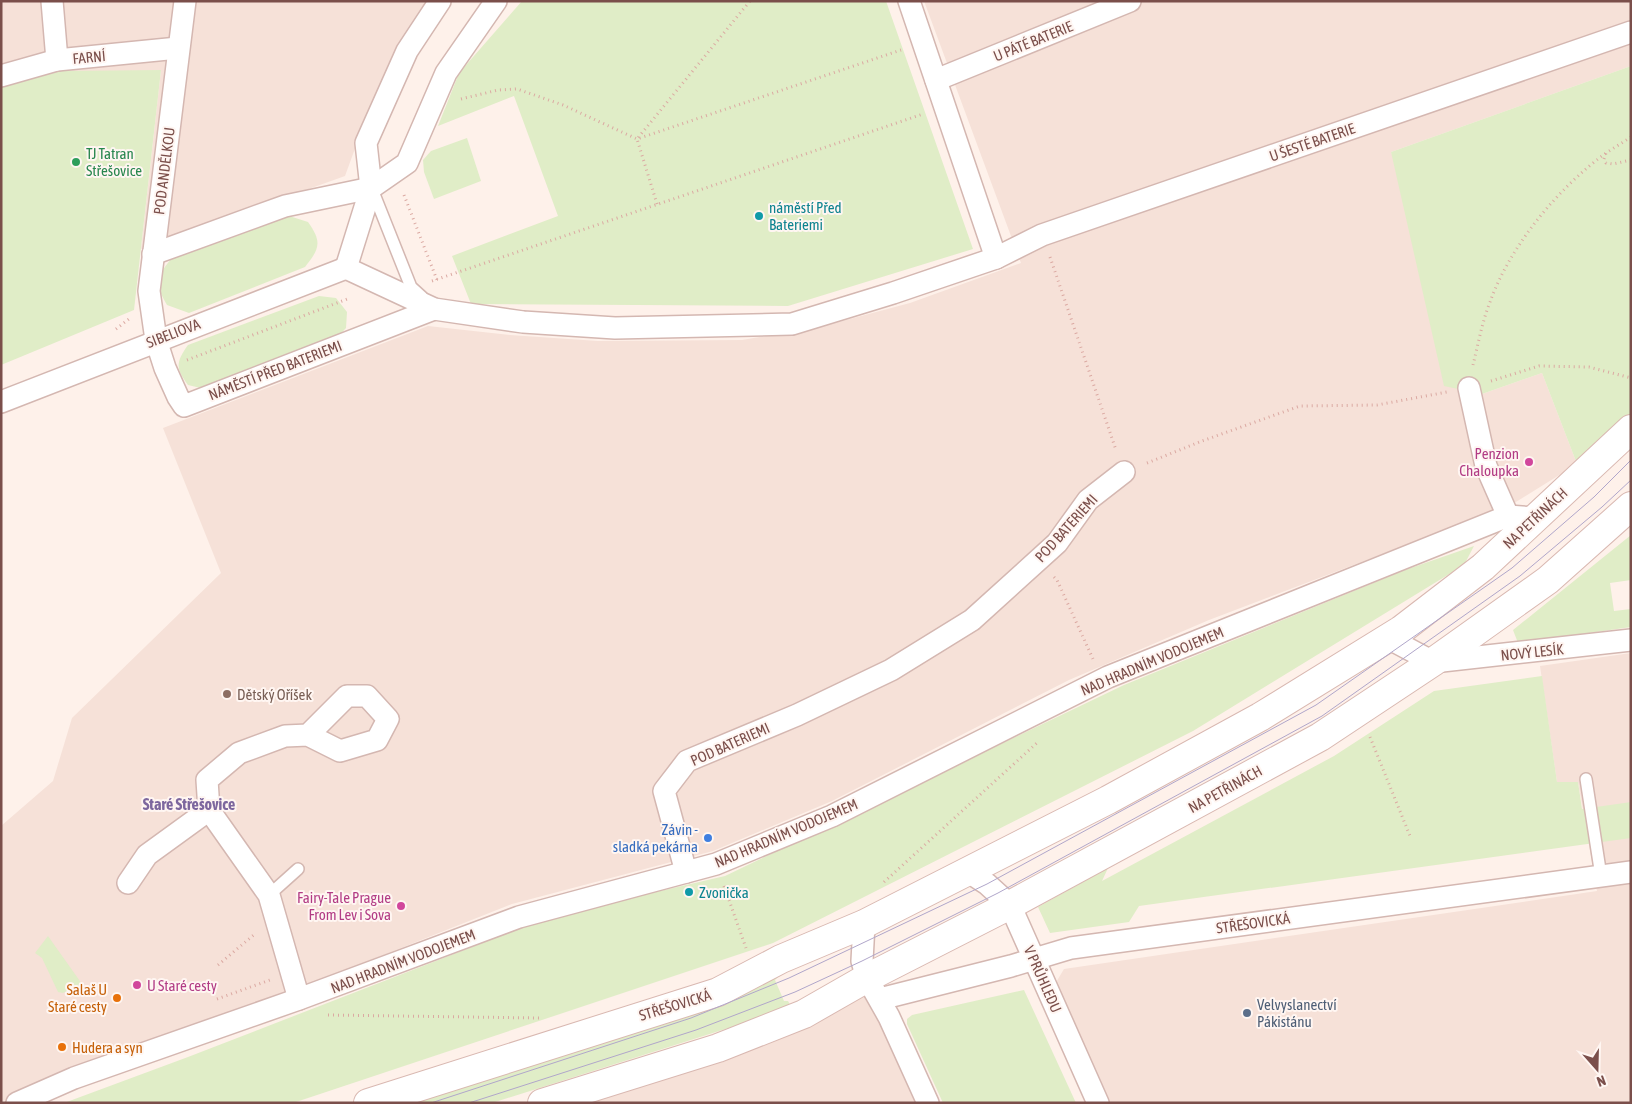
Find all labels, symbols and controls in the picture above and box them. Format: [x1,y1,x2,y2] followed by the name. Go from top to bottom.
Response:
[991,17,1076,65] street label: U PÁTÉ BATERIE
[72,47,106,67] street label: FARNÍ
[1267,119,1358,165] street label: U ŠESTÉ BATERIE
[150,126,178,216] street label: POD ANDĚLKOU
[86,145,142,179] place label: TJ Tatran Střešovice
[70,156,82,168] marker: TJ Tatran Střešovice
[769,199,842,233] place label: náměstí Před Bateriemi
[753,210,765,222] marker: náměstí Před Bateriemi
[144,315,203,351] street label: SIBELIOVA
[206,337,344,403] street label: NÁMĚSTÍ PŘED BATERIEMI
[1459,445,1519,479] place label: Penzion Chaloupka
[1523,456,1535,468] marker: Penzion Chaloupka
[1499,484,1571,552] street label: NA PETŘINÁCH
[1031,491,1101,565] street label: POD BATERIEMI
[1078,623,1226,699] street label: NAD HRADNÍM VODOJEMEM
[1500,640,1565,664] street label: NOVÝ LESÍK
[237,686,312,703] place label: Dětský Oříšek
[221,688,233,700] marker: Dětský Oříšek
[688,719,772,769] street label: POD BATERIEMI
[1185,762,1265,816] street label: NA PETŘINÁCH
[143,795,235,813] district label: Staré Střešovice
[712,795,860,871] street label: NAD HRADNÍM VODOJEMEM
[613,821,698,855] place label: Závin - sladká pekárna
[702,832,714,844] marker: Závin - sladká pekárna
[699,884,749,901] place label: Zvonička
[683,886,695,898] marker: Zvonička
[297,889,391,923] place label: Fairy-Tale Prague From Lev i Sova
[395,900,407,912] marker: Fairy-Tale Prague From Lev i Sova
[1215,909,1292,937] street label: STŘEŠOVICKÁ
[328,926,478,996] street label: NAD HRADNÍM VODOJEMEM
[1021,943,1065,1015] street label: V PRŮHLEDU
[147,977,217,994] place label: U Staré cesty
[131,979,143,991] marker: U Staré cesty
[48,981,107,1015] place label: Salaš U Staré cesty
[637,986,714,1024] street label: STŘEŠOVICKÁ
[111,992,123,1004] marker: Salaš U Staré cesty
[1257,996,1337,1030] place label: Velvyslanectví Pákistánu
[1241,1007,1253,1019] marker: Velvyslanectví Pákistánu
[72,1039,143,1056] place label: Hudera a syn
[56,1041,68,1053] marker: Hudera a syn
[1572,1044,1622,1094] north arrow
[1595,1072,1608,1090] text: N

